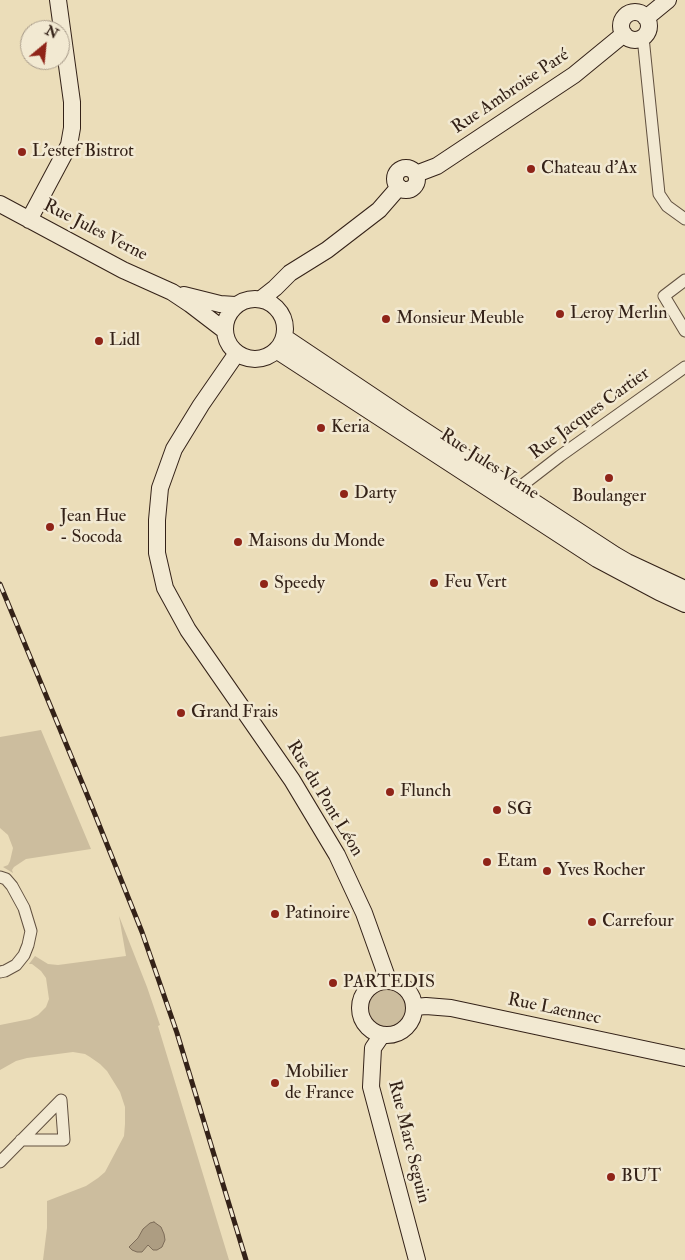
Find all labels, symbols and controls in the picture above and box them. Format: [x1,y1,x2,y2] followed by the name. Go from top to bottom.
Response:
[20,20,70,70] north arrow
[42,22,61,43] text: N
[448,45,574,139] street label: Rue Ambroise Paré
[32,141,134,163] place label: L'estef Bistrot
[16,146,28,158] marker: L'estef Bistrot
[541,158,637,180] place label: Chateau d'Ax
[525,163,537,175] marker: Chateau d'Ax
[39,196,151,266] street label: Rue Jules Verne
[570,303,667,325] place label: Leroy Merlin
[396,308,524,330] place label: Monsieur Meuble
[554,308,566,320] marker: Leroy Merlin
[380,313,392,325] marker: Monsieur Meuble
[109,330,140,352] place label: Lidl
[93,335,105,347] marker: Lidl
[526,363,654,465] street label: Rue Jacques Cartier
[331,417,370,439] place label: Keria
[315,422,327,434] marker: Keria
[435,425,543,505] street label: Rue Jules Verne
[603,472,615,484] marker: Boulanger
[354,483,397,505] place label: Darty
[572,486,646,508] place label: Boulanger
[338,488,350,500] marker: Darty
[60,506,126,548] place label: Jean Hue - Socoda
[44,521,56,533] marker: Jean Hue - Socoda
[248,531,385,553] place label: Maisons du Monde
[232,536,244,548] marker: Maisons du Monde
[444,572,507,594] place label: Feu Vert
[274,573,325,595] place label: Speedy
[428,577,440,589] marker: Feu Vert
[258,578,270,590] marker: Speedy
[191,702,278,724] place label: Grand Frais
[175,707,187,719] marker: Grand Frais
[281,737,367,861] street label: Rue du Pont Léon
[400,781,451,803] place label: Flunch
[384,786,396,798] marker: Flunch
[507,799,532,821] place label: SG
[491,804,503,816] marker: SG
[497,851,537,873] place label: Etam
[481,856,493,868] marker: Etam
[557,860,645,882] place label: Yves Rocher
[541,865,553,877] marker: Yves Rocher
[285,903,350,925] place label: Patinoire
[269,908,281,920] marker: Patinoire
[602,911,674,933] place label: Carrefour
[586,916,598,928] marker: Carrefour
[343,972,435,994] place label: PARTEDIS
[327,977,339,989] marker: PARTEDIS
[505,990,603,1030] street label: Rue Laennec
[285,1062,354,1104] place label: Mobilier de France
[269,1077,281,1089] marker: Mobilier de France
[382,1078,434,1206] street label: Rue Marc Seguin
[621,1166,661,1188] place label: BUT
[605,1171,617,1183] marker: BUT

